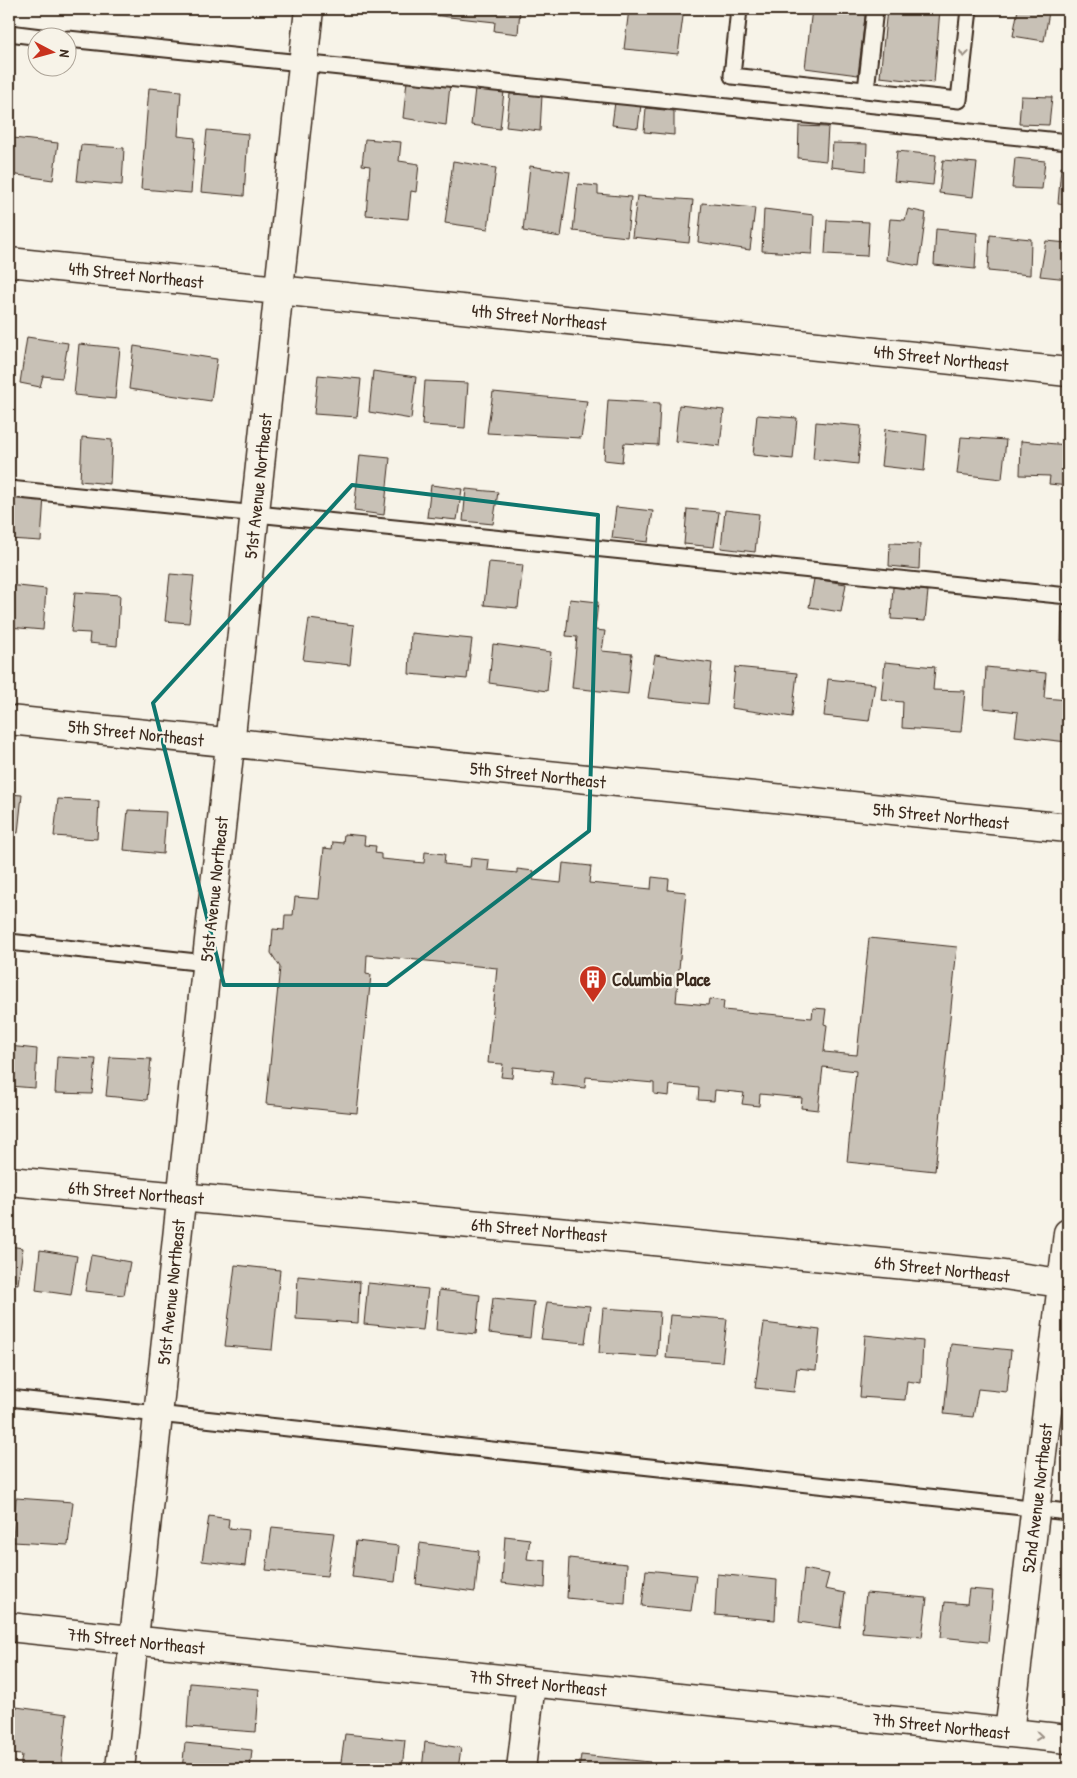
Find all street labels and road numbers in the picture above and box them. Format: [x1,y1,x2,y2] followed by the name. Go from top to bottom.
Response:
[67,255,206,295] street label: 4th Street Northeast
[470,297,609,337] street label: 4th Street Northeast
[872,338,1011,378] street label: 4th Street Northeast
[238,411,278,560] street label: 51st Avenue Northeast
[67,713,206,753] street label: 5th Street Northeast
[469,755,608,795] street label: 5th Street Northeast
[872,796,1011,836] street label: 5th Street Northeast
[194,814,234,963] street label: 51st Avenue Northeast
[67,1175,206,1211] street label: 6th Street Northeast
[470,1212,609,1248] street label: 6th Street Northeast
[151,1217,191,1366] street label: 51st Avenue Northeast
[873,1249,1012,1289] street label: 6th Street Northeast
[1015,1421,1059,1574] street label: 52nd Avenue Northeast
[66,1621,207,1661] street label: 7th Street Northeast
[468,1663,609,1703] street label: 7th Street Northeast
[871,1706,1012,1746] street label: 7th Street Northeast

